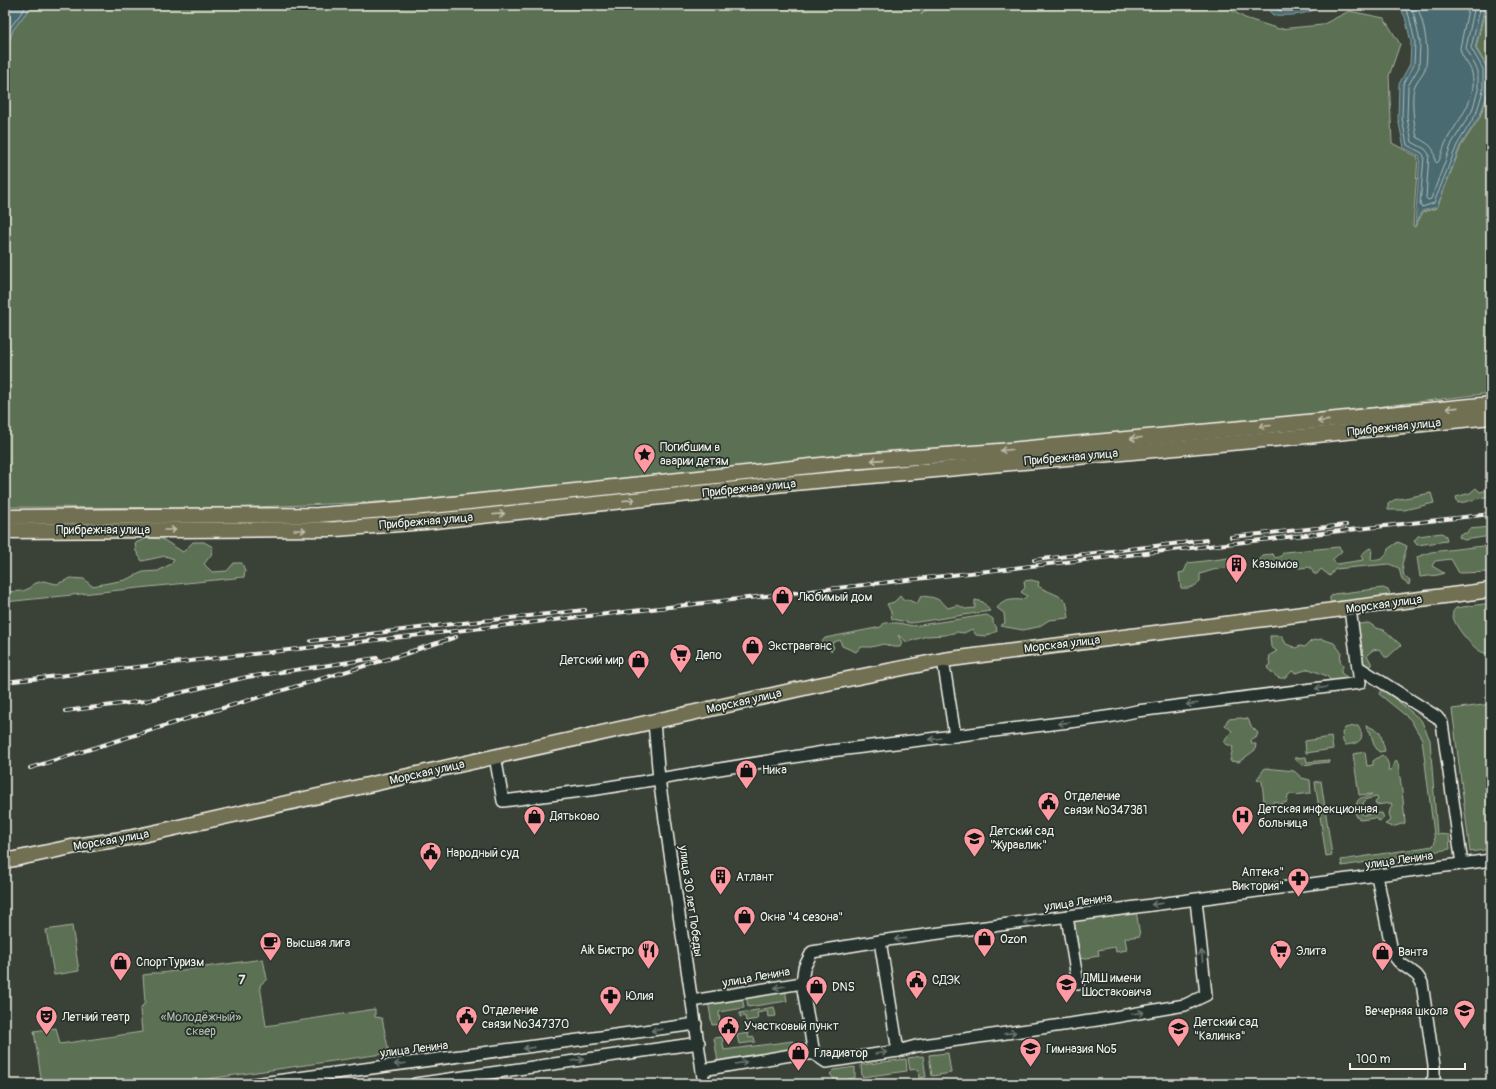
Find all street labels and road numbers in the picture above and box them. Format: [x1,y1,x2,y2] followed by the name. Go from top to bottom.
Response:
[1347,415,1442,440] street label: Прибрежная улица
[1024,446,1119,469] street label: Прибрежная улица
[702,476,797,501] street label: Прибрежная улица
[379,510,474,533] street label: Прибрежная улица
[56,523,150,538] street label: Прибрежная улица
[1345,592,1424,617] street label: Морская улица
[1023,632,1101,657] street label: Морская улица
[705,685,784,717] street label: Морская улица
[388,756,467,788] street label: Морская улица
[72,826,151,855] street label: Морская улица
[675,843,706,958] street label: улица 30 лет Победы
[1363,848,1434,873] street label: улица Ленина
[1042,890,1113,915] street label: улица Ленина
[720,964,792,991] street label: улица Ленина
[378,1038,449,1061] street label: улица Ленина

